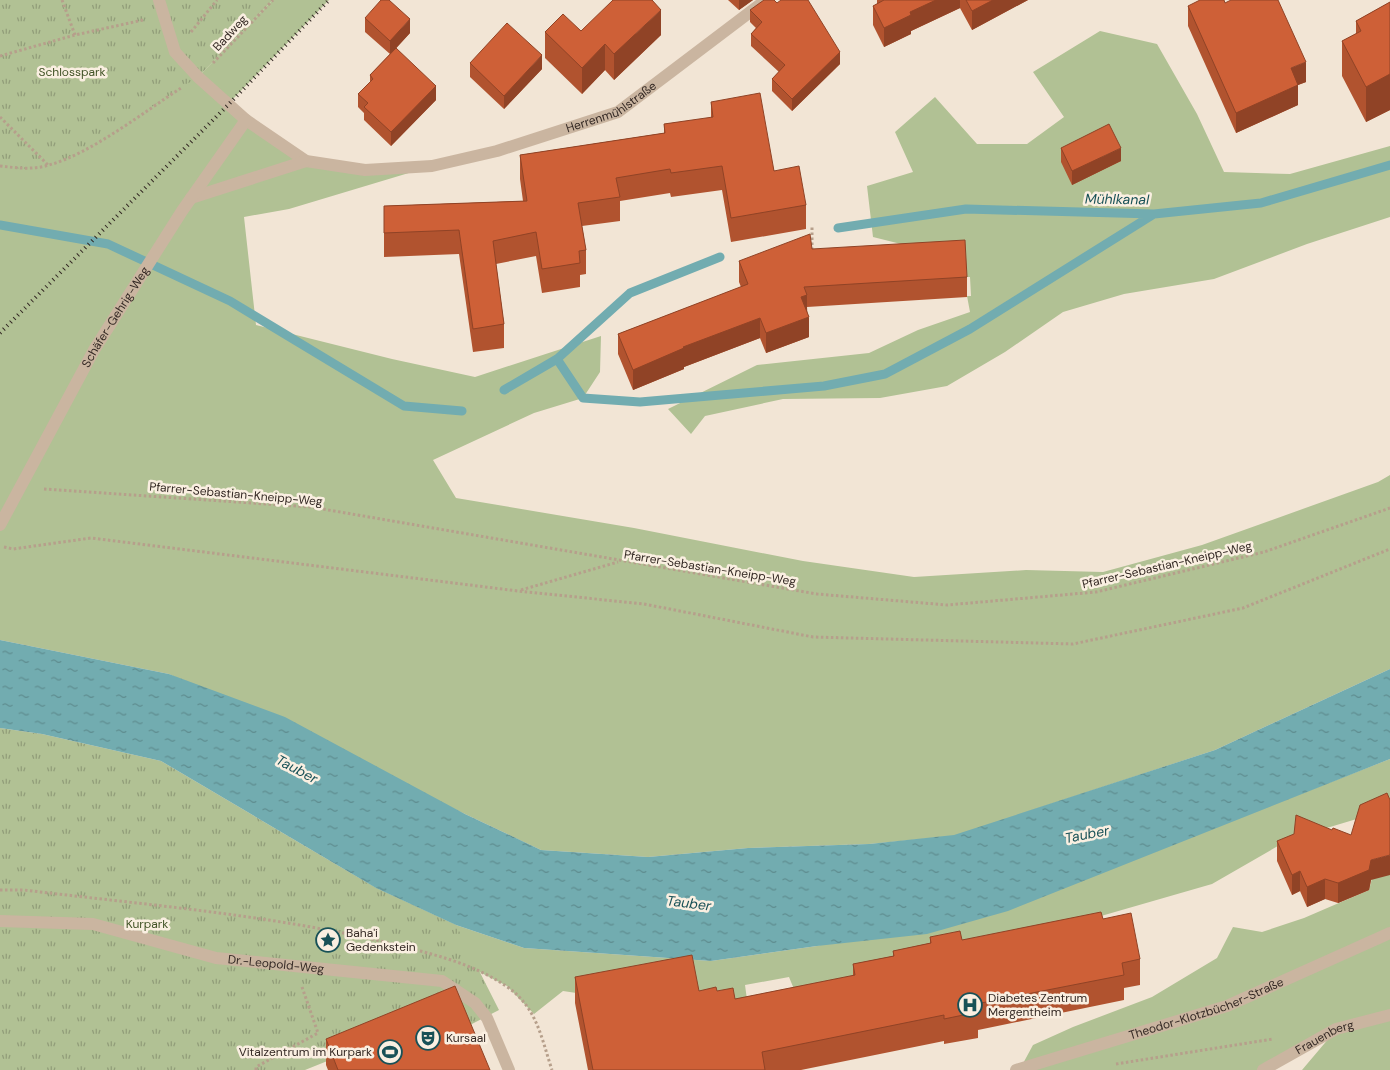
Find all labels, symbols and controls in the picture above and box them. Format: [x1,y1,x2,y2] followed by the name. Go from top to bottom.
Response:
[209,11,251,54] street label: Badweg
[38,64,106,80] park label: Schlosspark
[564,78,660,136] street label: Herrenmühlstraße
[1085,189,1150,209] water label: Mühlkanal
[78,263,153,370] street label: Schäfer-Gehrig-Weg
[149,478,324,510] street label: Pfarrer-Sebastian-Kneipp-Weg
[1080,538,1254,592] street label: Pfarrer-Sebastian-Kneipp-Weg
[623,546,797,590] street label: Pfarrer-Sebastian-Kneipp-Weg
[273,751,322,788] water label: Tauber
[1063,821,1111,847] water label: Tauber
[666,891,713,915] water label: Tauber
[126,916,168,932] park label: Kurpark
[346,925,416,955] place label: Baha'i Gedenkstein
[315,927,341,953] place icon: Baha'i Gedenkstein
[227,951,325,977] street label: Dr.-Leopold-Weg
[1127,974,1286,1043] street label: Theodor-Klotzbücher-Straße
[988,990,1087,1020] place label: Diabetes Zentrum Mergentheim
[957,992,983,1018] hospital icon: Diabetes Zentrum Mergentheim
[1292,1017,1356,1058] street label: Frauenberg
[415,1025,441,1051] theatre icon: Kursaal
[446,1030,486,1046] place label: Kursaal
[377,1039,403,1065] sports icon: Vitalzentrum im Kurpark
[239,1044,372,1060] place label: Vitalzentrum im Kurpark

